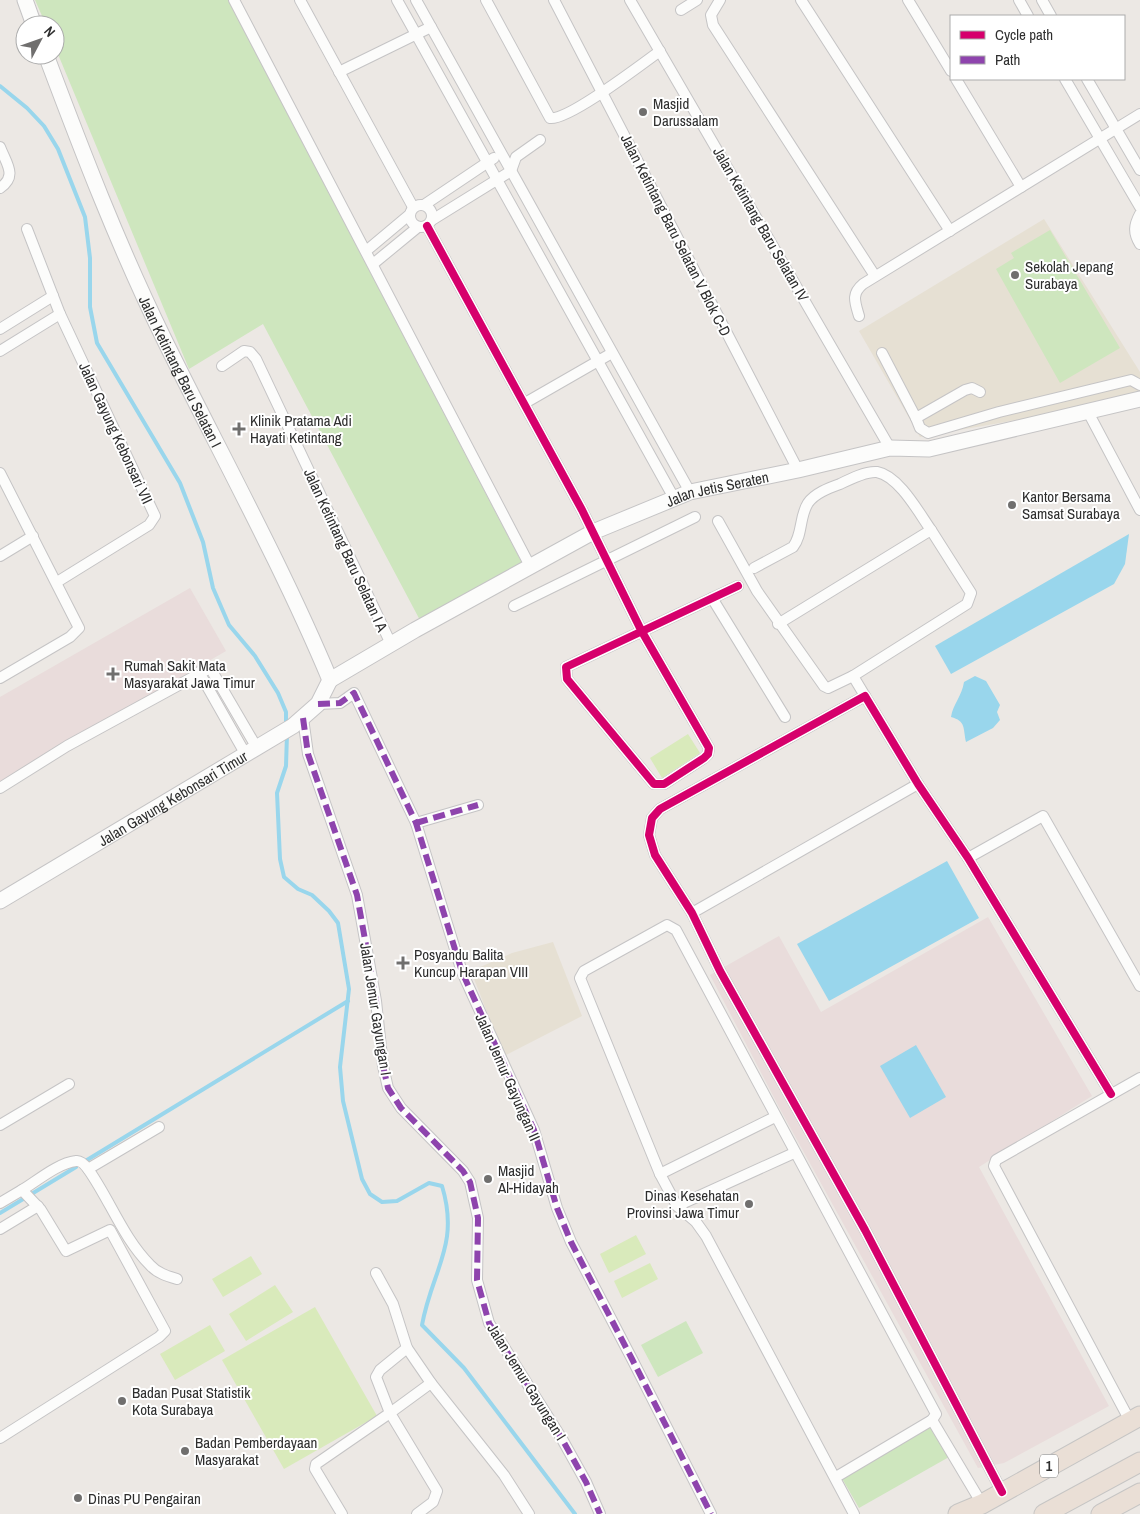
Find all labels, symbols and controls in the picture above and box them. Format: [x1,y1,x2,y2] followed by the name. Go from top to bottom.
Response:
[15,15,65,65] north arrow
[950,15,1125,80] legend
[40,22,59,41] text: N
[995,24,1053,45] text: Cycle path
[995,49,1020,70] text: Path
[653,93,719,131] place label: Masjid Darussalam
[637,106,649,118] marker: Masjid Darussalam
[616,130,736,340] street label: Jalan Ketintang Baru Selatan V Blok C-D
[708,143,814,306] street label: Jalan Ketintang Baru Selatan IV
[1025,256,1113,294] place label: Sekolah Jepang Surabaya
[1009,269,1021,281] marker: Sekolah Jepang Surabaya
[134,292,227,451] street label: Jalan Ketintang Baru Selatan I
[74,359,158,507] street label: Jalan Gayung Kebonsari VII
[250,410,352,448] place label: Klinik Pratama Adi Hayati Ketintang
[232,422,246,436] marker: Klinik Pratama Adi Hayati Ketintang
[299,465,393,636] street label: Jalan Ketintang Baru Selatan I A
[662,466,770,511] street label: Jalan Jetis Seraten
[1022,486,1120,524] place label: Kantor Bersama Samsat Surabaya
[1006,499,1018,511] marker: Kantor Bersama Samsat Surabaya
[124,655,255,693] place label: Rumah Sakit Mata Masyarakat Jawa Timur
[106,667,120,681] marker: Rumah Sakit Mata Masyarakat Jawa Timur
[94,745,251,851] street label: Jalan Gayung Kebonsari Timur
[355,941,397,1077] street label: Jalan Jemur Gayungan I
[414,944,528,982] place label: Posyandu Balita Kuncup Harapan VIII
[396,956,410,970] marker: Posyandu Balita Kuncup Harapan VIII
[470,1010,546,1144] street label: Jalan Jemur Gayungan II
[497,1160,559,1198] place label: Masjid Al-Hidayah
[482,1173,494,1185] marker: Masjid Al-Hidayah
[627,1185,739,1223] place label: Dinas Kesehatan Provinsi Jawa Timur
[743,1198,755,1210] marker: Dinas Kesehatan Provinsi Jawa Timur
[483,1320,571,1444] street label: Jalan Jemur Gayungan I
[132,1382,251,1420] place label: Badan Pusat Statistik Kota Surabaya
[116,1395,128,1407] marker: Badan Pusat Statistik Kota Surabaya
[195,1432,317,1470] place label: Badan Pemberdayaan Masyarakat
[179,1445,191,1457] marker: Badan Pemberdayaan Masyarakat
[1040,1454,1058,1478] road number: 1
[88,1488,201,1509] place label: Dinas PU Pengairan
[72,1492,84,1504] marker: Dinas PU Pengairan

